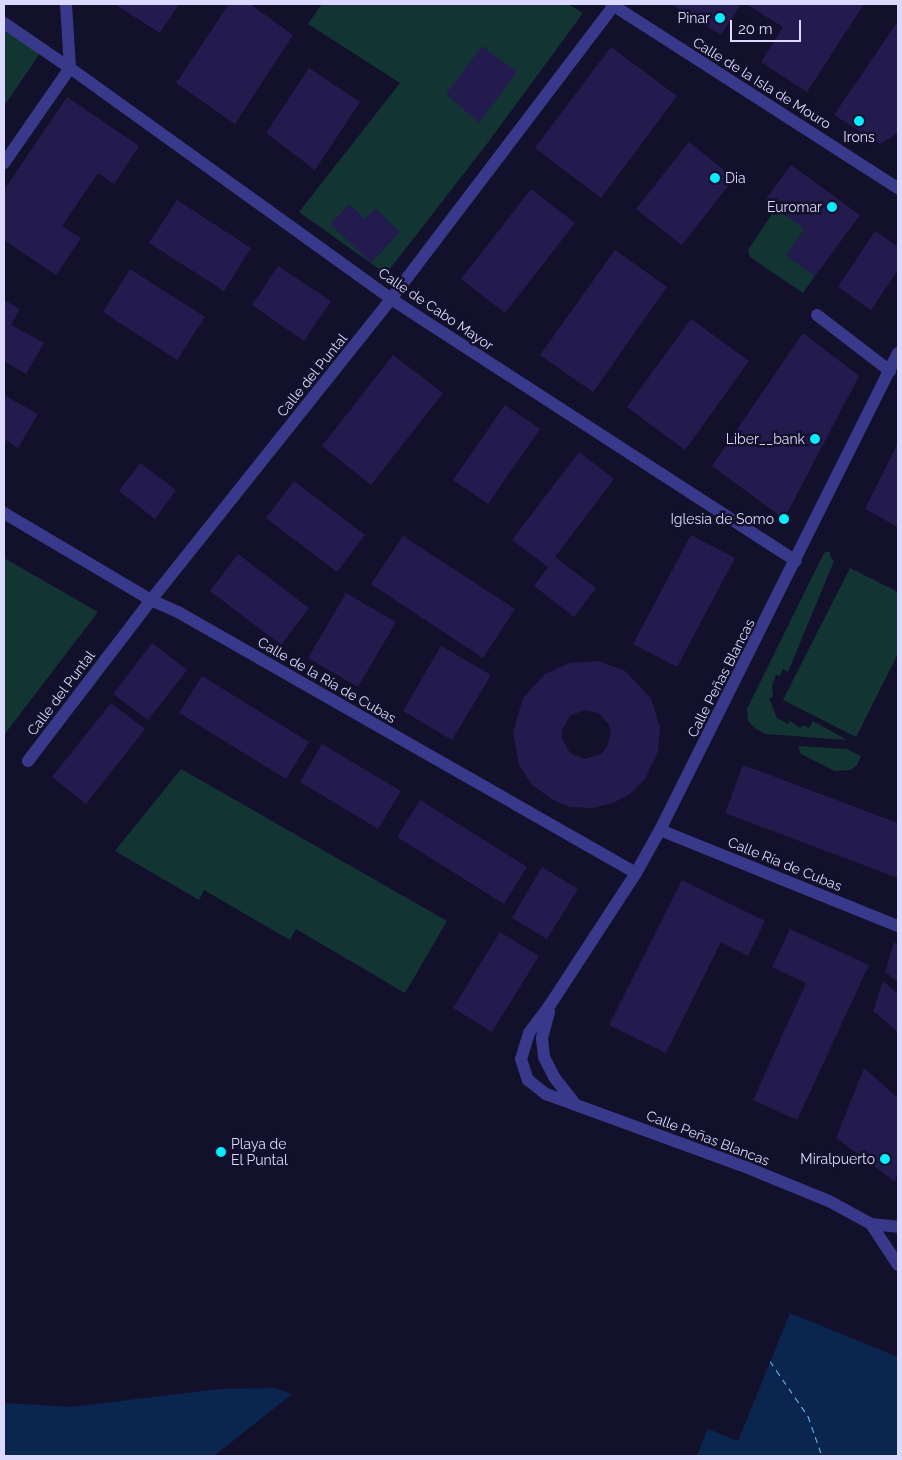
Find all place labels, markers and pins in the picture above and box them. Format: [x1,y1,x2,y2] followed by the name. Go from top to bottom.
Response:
[678,10,710,26] place label: Pinar
[714,12,726,24] marker: Pinar
[853,115,865,127] marker: Irons
[843,129,875,145] place label: Irons
[725,170,746,186] place label: Dia
[709,172,721,184] marker: Dia
[767,199,822,215] place label: Euromar
[826,201,838,213] marker: Euromar
[726,431,805,447] place label: Liber__bank
[809,433,821,445] marker: Liber__bank
[670,511,774,527] place label: Iglesia de Somo
[778,513,790,525] marker: Iglesia de Somo
[231,1136,288,1168] place label: Playa de El Puntal
[215,1146,227,1158] marker: Playa de El Puntal
[800,1151,875,1167] place label: Miralpuerto
[879,1153,891,1165] marker: Miralpuerto

